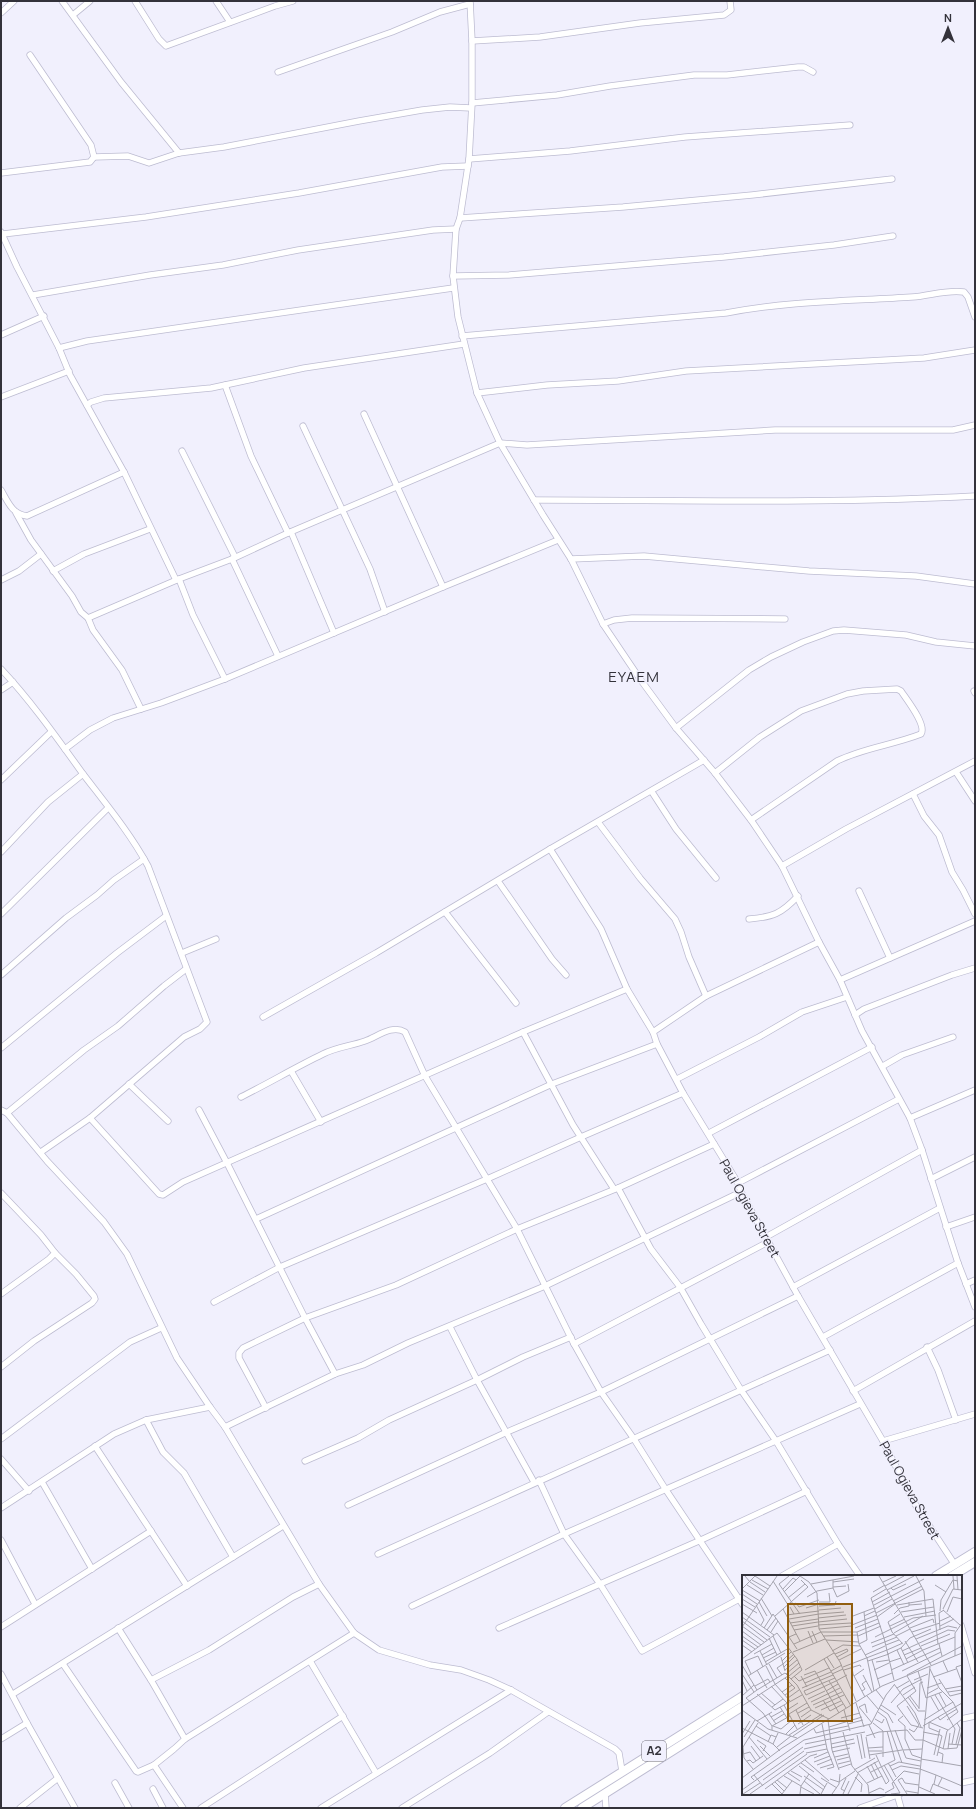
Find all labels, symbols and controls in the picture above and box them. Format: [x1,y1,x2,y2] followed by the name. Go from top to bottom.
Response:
[928,8,968,48] north arrow
[944,10,952,25] text: N
[608,666,660,687] district label: EYAEM
[716,1156,784,1260] street label: Paul Ogieva Street
[876,1438,944,1542] street label: Paul Ogieva Street
[742,1575,962,1795] inset map
[642,1741,666,1761] road number: A2

